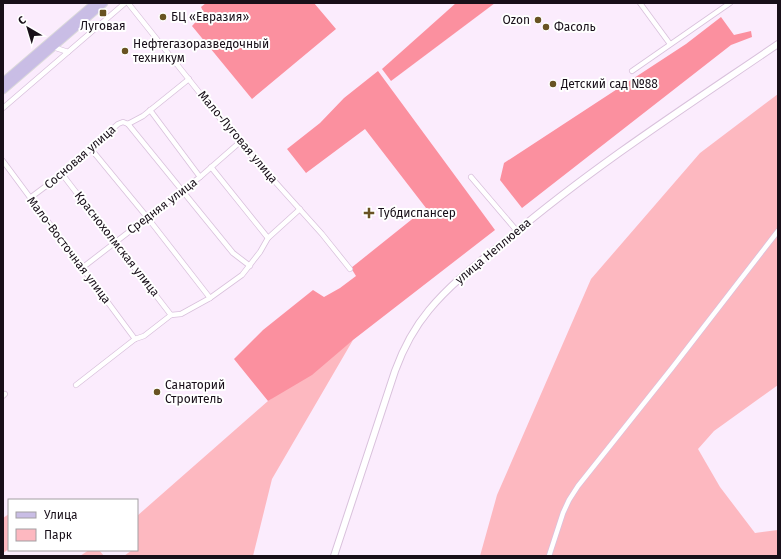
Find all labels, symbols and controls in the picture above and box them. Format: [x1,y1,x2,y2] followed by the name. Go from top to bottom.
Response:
[8,8,48,48] north arrow
[98,8,108,18] marker: Луговая
[171,10,249,24] place label: БЦ «Евразия»
[158,12,168,22] marker: БЦ «Евразия»
[16,13,29,28] text: С
[503,13,530,27] place label: Ozon
[533,15,543,25] marker: Ozon
[80,19,126,33] place label: Луговая
[554,20,596,34] place label: Фасоль
[541,22,551,32] marker: Фасоль
[133,37,269,65] place label: Нефтегазоразведочный техникум
[120,46,130,56] marker: Нефтегазоразведочный техникум
[560,77,658,91] place label: Детский сад №88
[548,79,558,89] marker: Детский сад №88
[195,88,281,186] street label: Мало-Луговая улица
[42,122,118,192] street label: Сосновая улица
[124,175,200,237] street label: Средняя улица
[72,189,162,299] street label: Краснохолмская улица
[24,194,114,306] street label: Мало-Восточная улица
[378,206,456,220] place label: Тубдиспансер
[363,207,375,219] marker: Тубдиспансер
[452,215,534,287] street label: улица Неплюева
[165,378,225,406] place label: Санаторий Строитель
[152,387,162,397] marker: Санаторий Строитель
[8,499,138,551] legend
[44,508,78,522] text: Улица
[44,528,73,542] text: Парк

